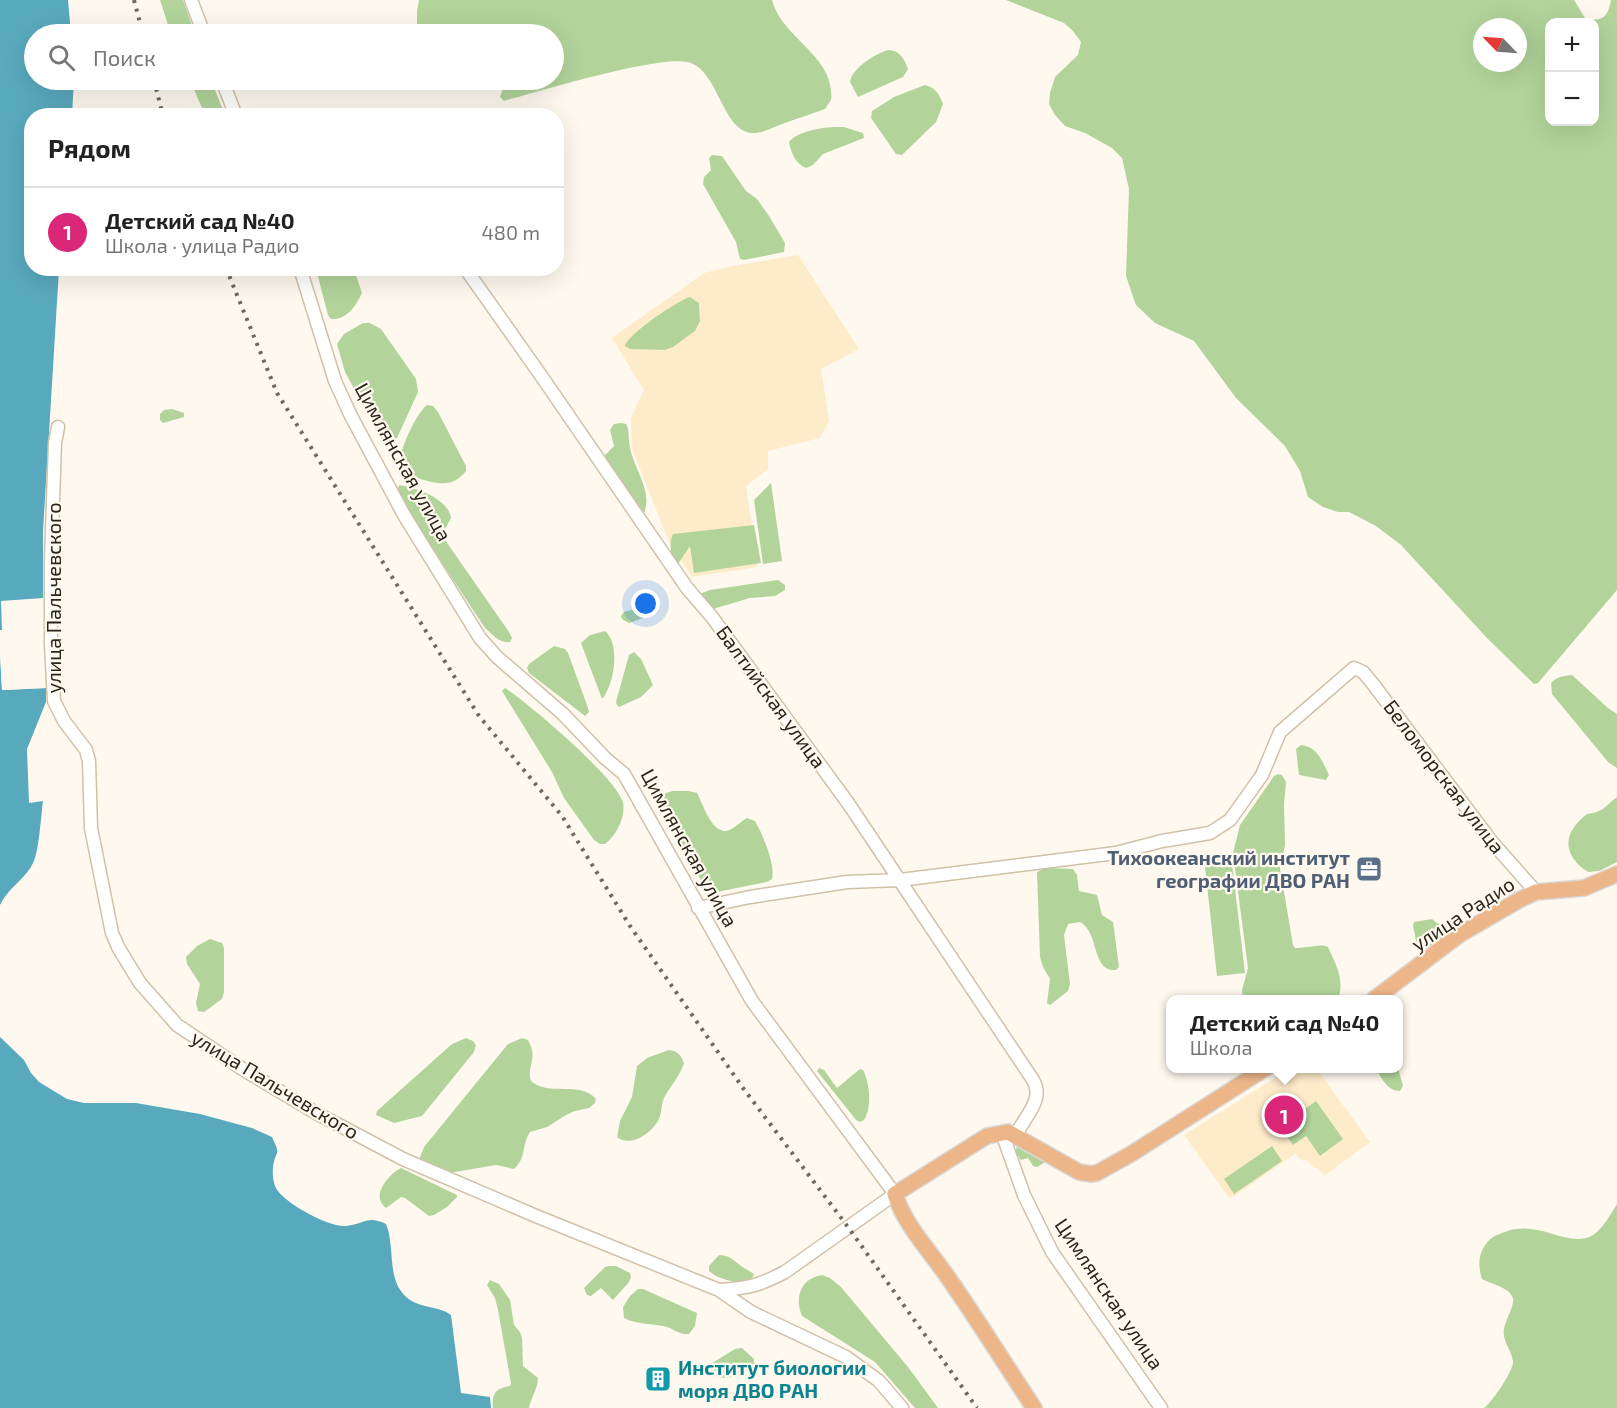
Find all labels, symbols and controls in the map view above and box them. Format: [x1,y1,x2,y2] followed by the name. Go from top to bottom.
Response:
[1473,18,1527,72] north arrow
[1545,18,1599,126] map controls
[1545,18,1599,72] button: +
[24,24,564,90] search box
[45,41,78,74] icon: search
[93,44,156,70] text: Поиск
[1545,72,1599,126] button: −
[48,132,131,163] text: Рядом
[105,207,295,233] text: Детский сад №40
[63,220,72,244] text: 1
[482,220,540,244] text: 480 m
[105,233,299,257] text: Школа · улица Радио
[350,378,457,545] street label: Цимлянская улица
[41,502,66,694] street label: улица Пальчевского
[631,589,660,618] your location
[711,620,832,773] street label: Балтийская улица
[1378,695,1510,859] street label: Беломорская улица
[636,764,743,931] street label: Цимлянская улица
[1107,845,1350,892] place label: Тихоокеанский институт географии ДВО РАН
[1354,854,1384,884] office icon: Тихоокеанский институт географии ДВО РАН
[1406,871,1519,956] street label: улица Радио
[1166,995,1403,1073] popup
[1190,1009,1379,1035] text: Детский сад №40
[187,1025,364,1145] street label: улица Пальчевского
[1190,1035,1252,1059] text: Школа
[1264,1092,1304,1138] pin: 1
[1050,1213,1169,1374] street label: Цимлянская улица
[678,1355,866,1402] place label: Институт биологии моря ДВО РАН
[643,1364,673,1394] building icon: Институт биологии моря ДВО РАН

